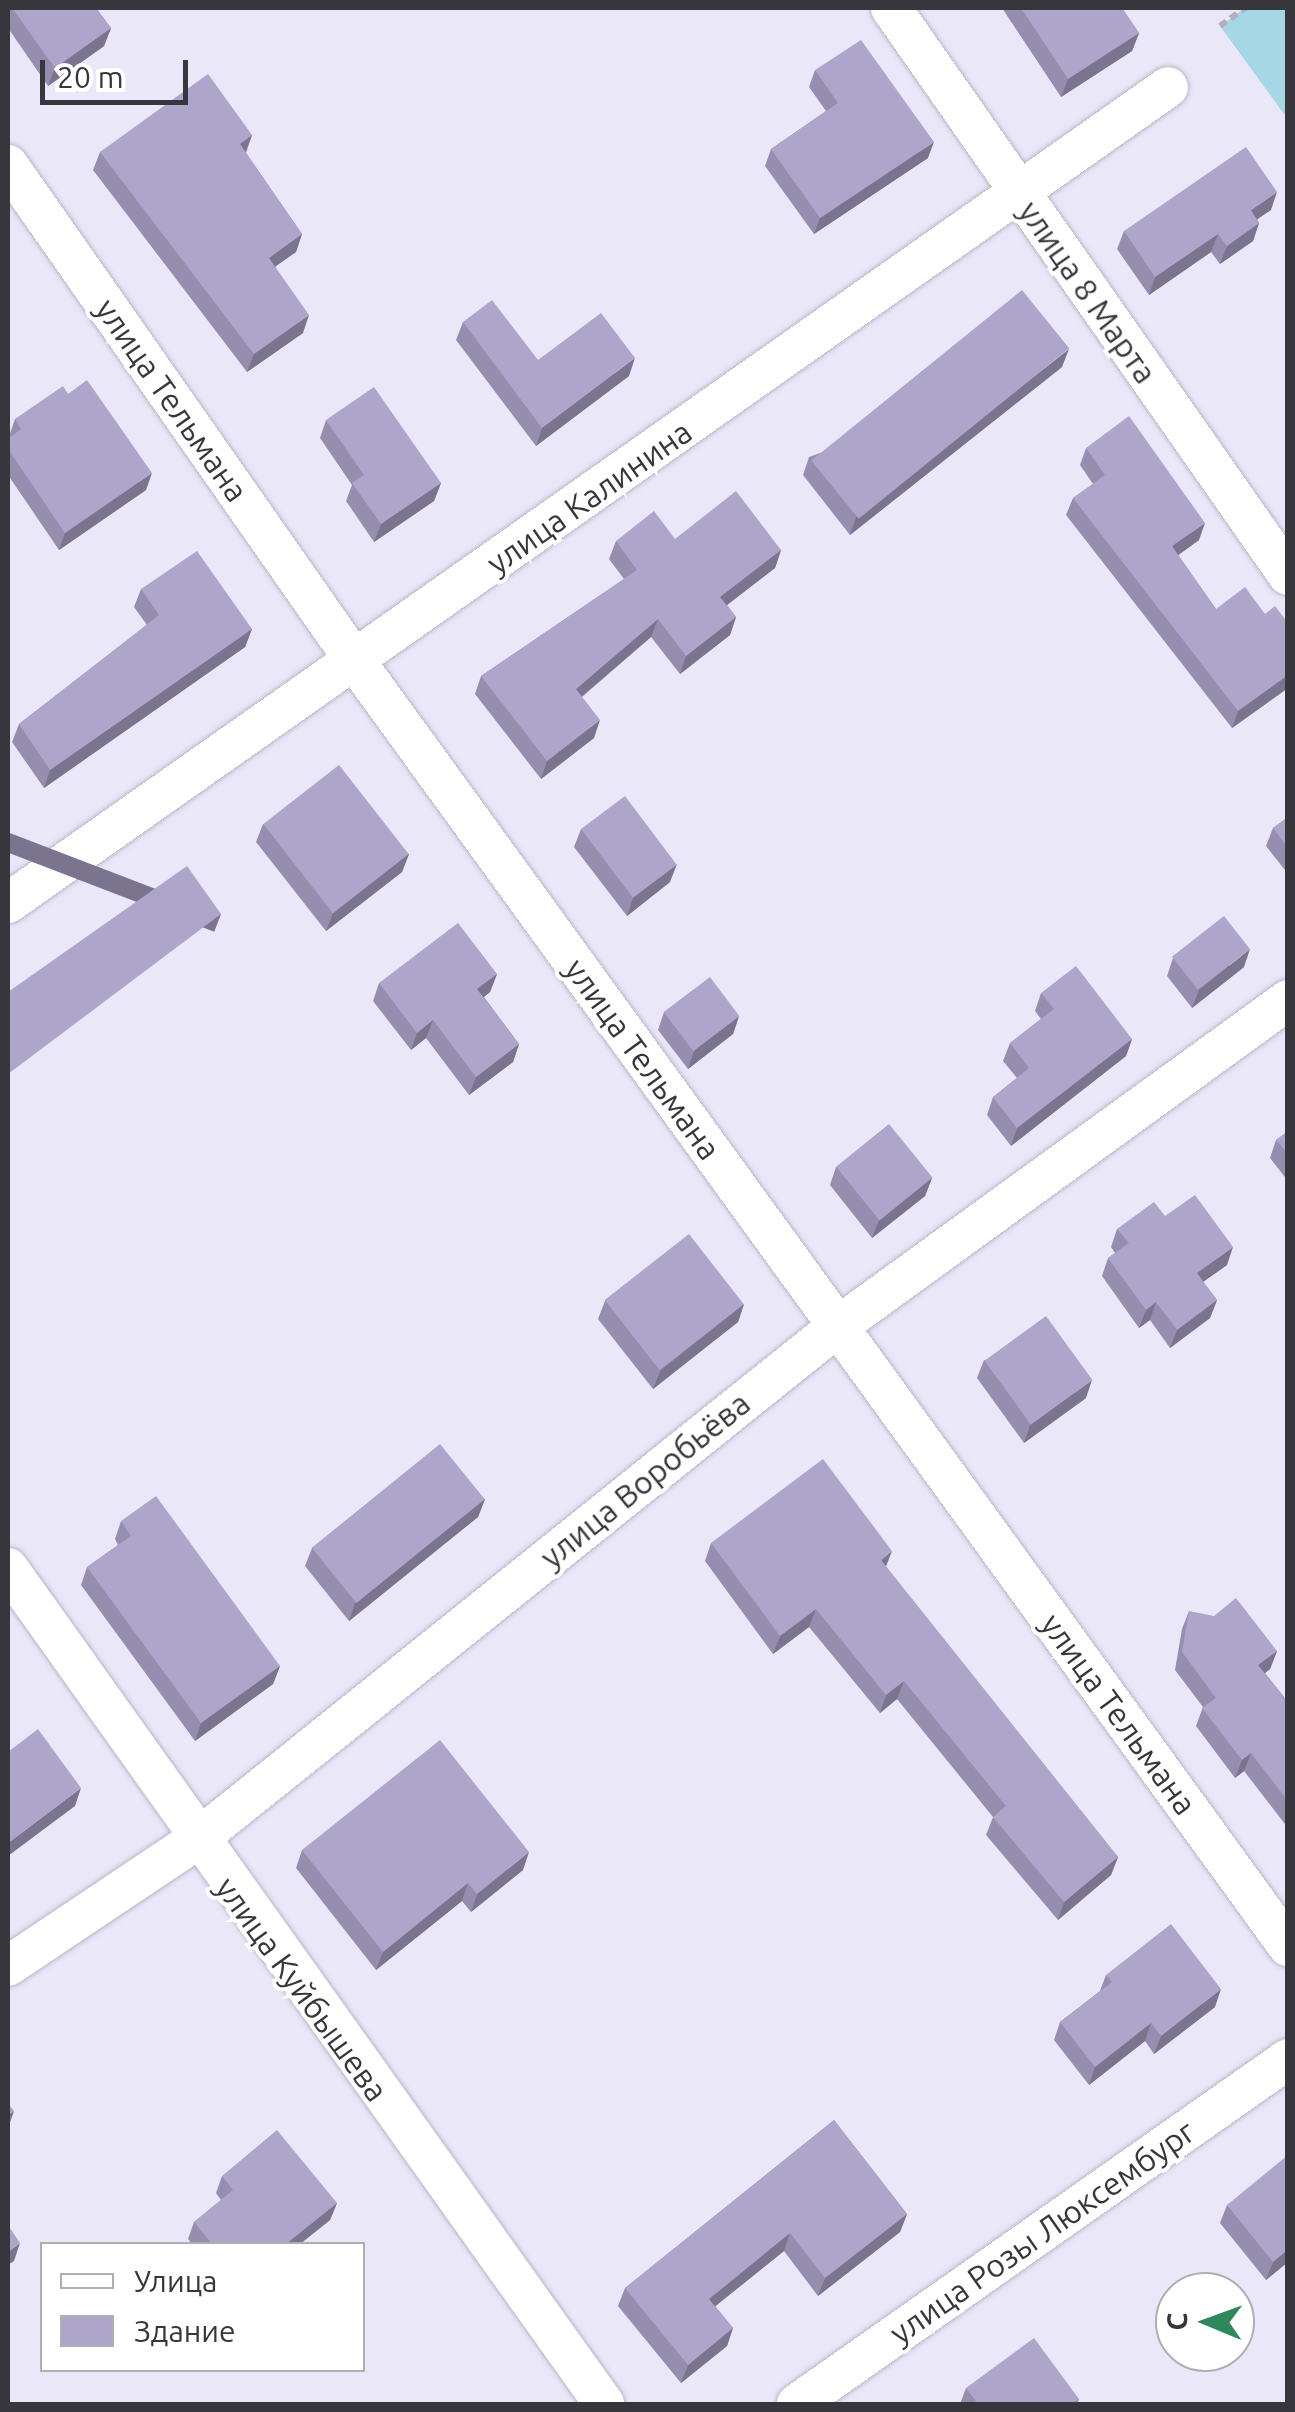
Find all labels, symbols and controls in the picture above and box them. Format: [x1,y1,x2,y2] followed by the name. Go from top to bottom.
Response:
[45,40,192,102] scale bar
[57,60,124,94] text: 20 m
[1011,193,1165,391] street label: улица 8 Марта
[88,291,256,509] street label: улица Тельмана
[479,412,699,582] street label: улица Калинина
[557,951,729,1167] street label: улица Тельмана
[532,1384,758,1576] street label: улица Воробьёва
[1033,1606,1205,1822] street label: улица Тельмана
[208,1869,396,2109] street label: улица Куйбышева
[882,2112,1202,2352] street label: улица Розы Люксембург
[40,2242,365,2372] legend
[134,2264,218,2298] text: Улица
[1155,2272,1255,2372] north arrow
[1161,2312,1192,2331] text: С
[134,2314,236,2348] text: Здание

